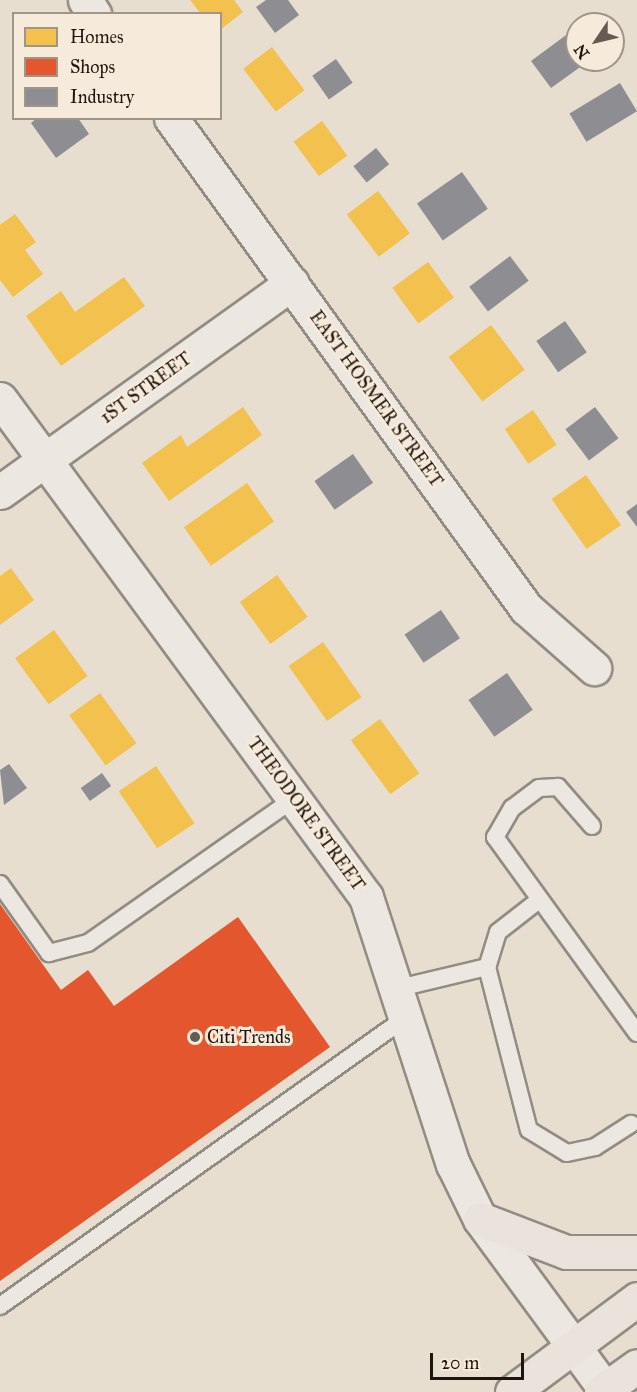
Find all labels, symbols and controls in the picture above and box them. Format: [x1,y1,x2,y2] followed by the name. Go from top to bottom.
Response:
[12,12,222,120] legend
[565,12,625,72] north arrow
[70,26,124,48] text: Homes
[570,40,593,62] text: N
[70,56,115,78] text: Shops
[70,86,134,108] text: Industry
[305,307,447,491] street label: EAST HOSMER STREET
[96,348,196,428] street label: 1ST STREET
[243,733,369,895] street label: THEODORE STREET
[207,1026,291,1048] place label: Citi Trends
[188,1030,202,1044] marker: Citi Trends
[433,1341,528,1379] scale bar
[441,1352,479,1374] text: 20 m

